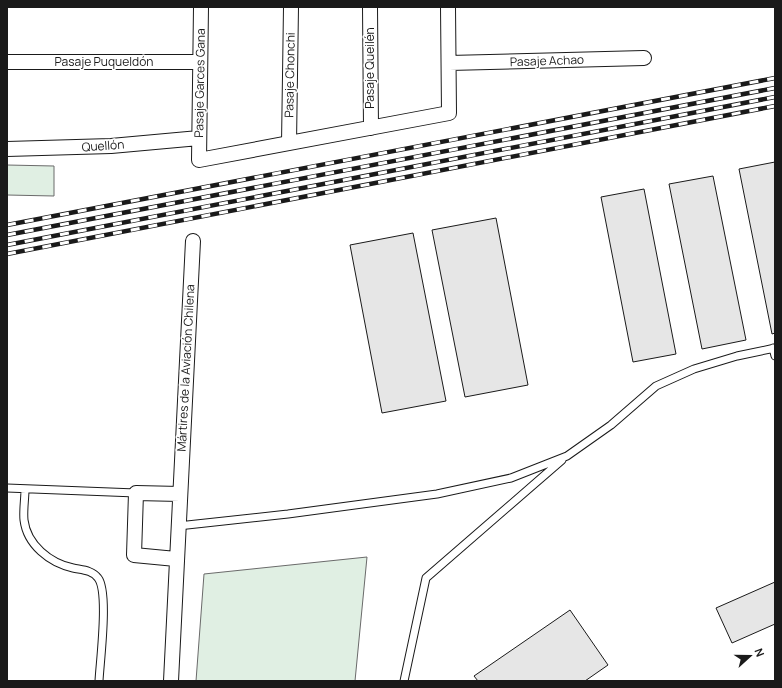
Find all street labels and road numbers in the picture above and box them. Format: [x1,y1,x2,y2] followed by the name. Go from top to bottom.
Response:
[361,27,378,109] street label: Pasaje Queilén
[190,28,209,138] street label: Pasaje Garces Gana
[280,32,299,118] street label: Pasaje Chonchi
[510,51,584,70] street label: Pasaje Achao
[55,53,153,70] street label: Pasaje Puqueldón
[81,136,125,155] street label: Quellón
[173,284,198,452] street label: Mártires de la Aviación Chilena

